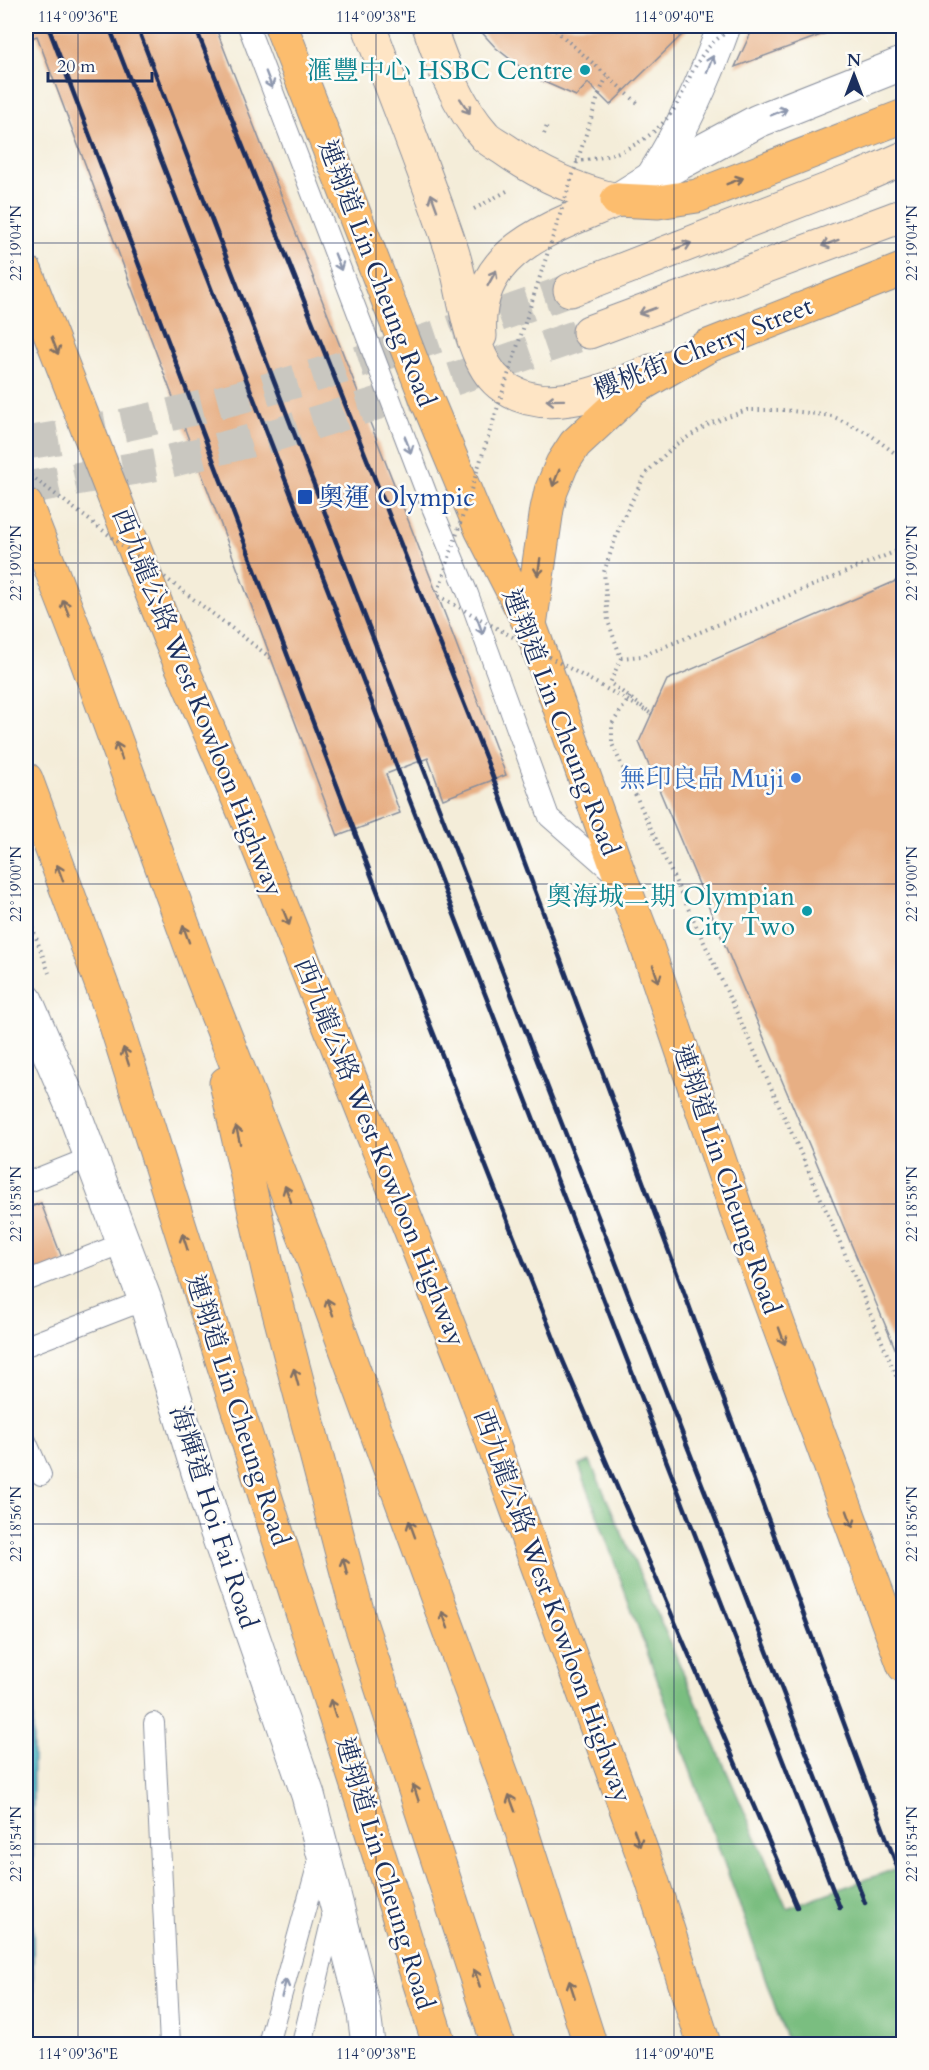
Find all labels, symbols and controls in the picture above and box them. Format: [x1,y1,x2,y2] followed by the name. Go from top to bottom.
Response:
[38,7,118,27] text: 114°09'36"E
[336,7,416,27] text: 114°09'38"E
[634,7,714,27] text: 114°09'40"E
[48,45,152,83] scale bar
[824,45,884,105] north arrow
[847,50,861,72] text: N
[307,53,573,88] place label: 滙豐中心 HSBC Centre
[57,54,96,79] text: 20 m
[706,55,717,74] one-way arrow
[578,63,592,77] marker: 滙豐中心 HSBC Centre
[264,70,275,89] one-way arrow
[459,98,471,114] one-way arrow
[769,106,787,117] one-way arrow
[310,134,444,412] street label: 連翔道 Lin Cheung Road
[725,175,744,186] one-way arrow
[428,193,439,212] one-way arrow
[6,205,26,281] text: 22°19'04"N
[902,205,922,281] text: 22°19'04"N
[821,239,839,250] one-way arrow
[674,240,692,251] one-way arrow
[334,253,345,271] one-way arrow
[486,270,498,287] one-way arrow
[588,288,818,408] street label: 櫻桃街 Cherry Street
[638,306,657,317] one-way arrow
[50,336,61,354] one-way arrow
[545,394,565,405] one-way arrow
[403,435,414,453] one-way arrow
[550,469,561,487] one-way arrow
[318,480,475,515] place label: 奧運 Olympic
[296,488,314,506] marker: 奧運 Olympic
[104,503,292,902] street label: 西九龍公路 West Kowloon Highway
[6,525,26,601] text: 22°19'02"N
[902,525,922,601] text: 22°19'02"N
[533,557,544,577] one-way arrow
[494,583,628,861] street label: 連翔道 Lin Cheung Road
[60,599,71,617] one-way arrow
[475,616,486,635] one-way arrow
[113,742,124,761] one-way arrow
[620,761,784,796] place label: 無印良品 Muji
[789,771,803,785] marker: 無印良品 Muji
[6,846,26,922] text: 22°19'00"N
[902,846,922,922] text: 22°19'00"N
[54,864,65,883] one-way arrow
[546,879,795,944] place label: 奧海城二期 Olympian City Two
[800,904,814,918] marker: 奧海城二期 Olympian City Two
[281,908,292,926] one-way arrow
[180,925,191,944] one-way arrow
[286,953,474,1352] street label: 西九龍公路 West Kowloon Highway
[652,964,663,982] one-way arrow
[664,1039,790,1319] street label: 連翔道 Lin Cheung Road
[120,1047,131,1066] one-way arrow
[232,1126,243,1146] one-way arrow
[6,1166,26,1242] text: 22°18'58"N
[902,1166,922,1242] text: 22°18'58"N
[281,1185,292,1204] one-way arrow
[179,1233,190,1252] one-way arrow
[178,1270,298,1550] street label: 連翔道 Lin Cheung Road
[324,1298,335,1317] one-way arrow
[778,1326,789,1345] one-way arrow
[290,1368,302,1387] one-way arrow
[161,1401,267,1633] street label: 海輝道 Hoi Fai Road
[465,1405,641,1808] street label: 西九龍公路 West Kowloon Highway
[6,1486,26,1562] text: 22°18'56"N
[902,1486,922,1562] text: 22°18'56"N
[845,1509,856,1528] one-way arrow
[405,1521,416,1539] one-way arrow
[339,1557,351,1576] one-way arrow
[439,1611,450,1630] one-way arrow
[327,1699,338,1718] one-way arrow
[327,1732,443,2014] street label: 連翔道 Lin Cheung Road
[410,1784,421,1803] one-way arrow
[506,1794,517,1813] one-way arrow
[6,1806,26,1882] text: 22°18'54"N
[902,1806,922,1882] text: 22°18'54"N
[633,1828,644,1847] one-way arrow
[471,1969,482,1988] one-way arrow
[278,1979,290,1998] one-way arrow
[566,1980,577,1999] one-way arrow
[38,2044,118,2064] text: 114°09'36"E
[336,2044,416,2064] text: 114°09'38"E
[634,2044,714,2064] text: 114°09'40"E

